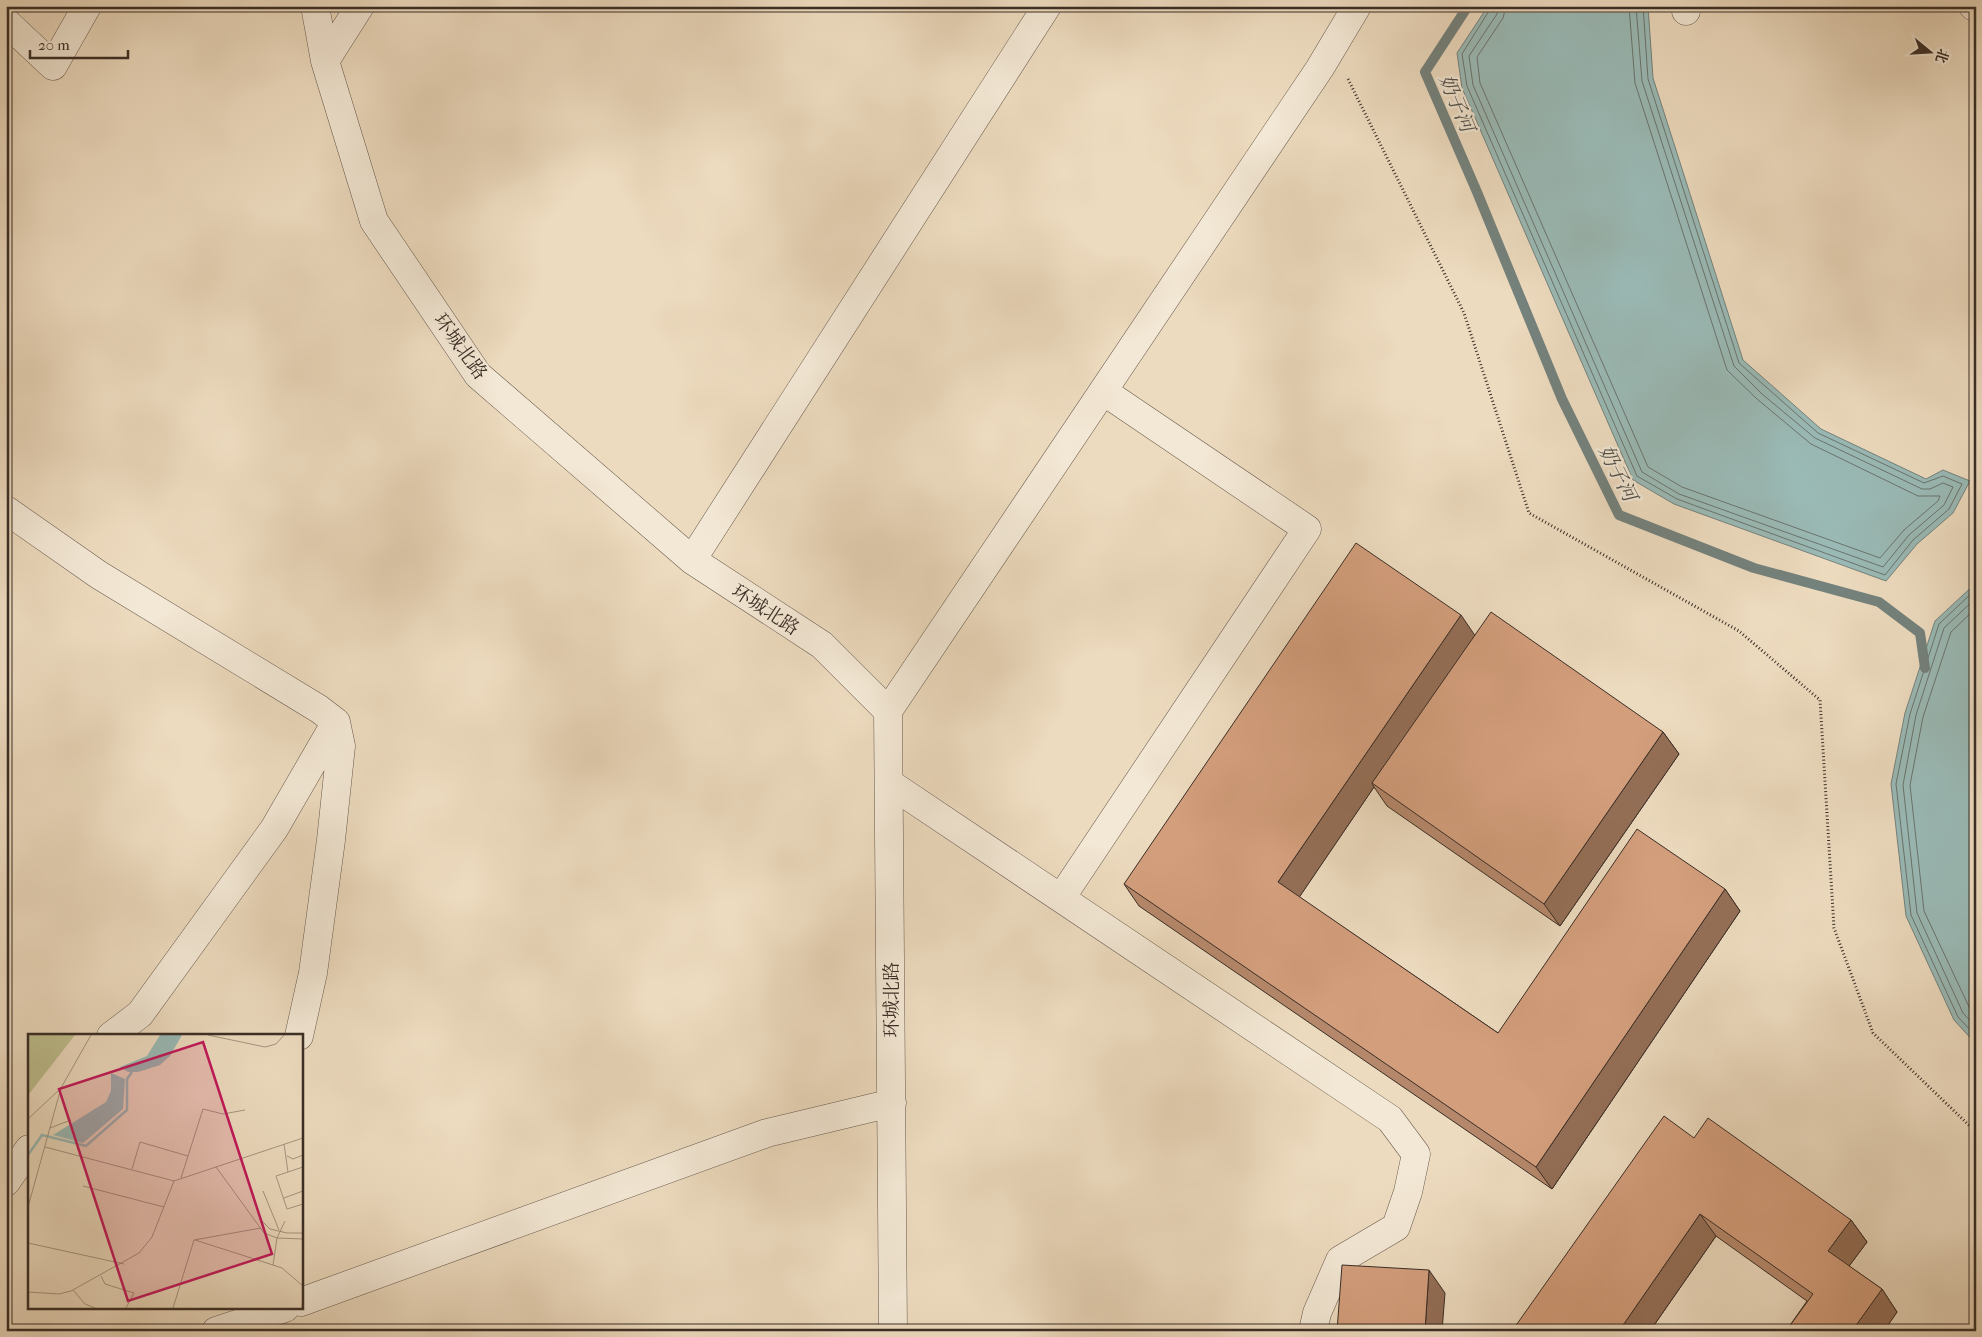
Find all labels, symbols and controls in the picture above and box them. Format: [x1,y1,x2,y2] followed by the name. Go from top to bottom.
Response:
[30,28,128,60] scale bar
[1904,28,1954,78] north arrow
[38,36,70,54] text: 20 m
[1932,47,1952,65] text: 北
[1434,71,1480,138] water label: 奶子河
[429,309,491,384] street label: 环城北路
[1594,441,1643,508] water label: 奶子河
[728,580,803,640] street label: 环城北路
[881,962,903,1038] street label: 环城北路
[28,1034,302,1310] inset map

